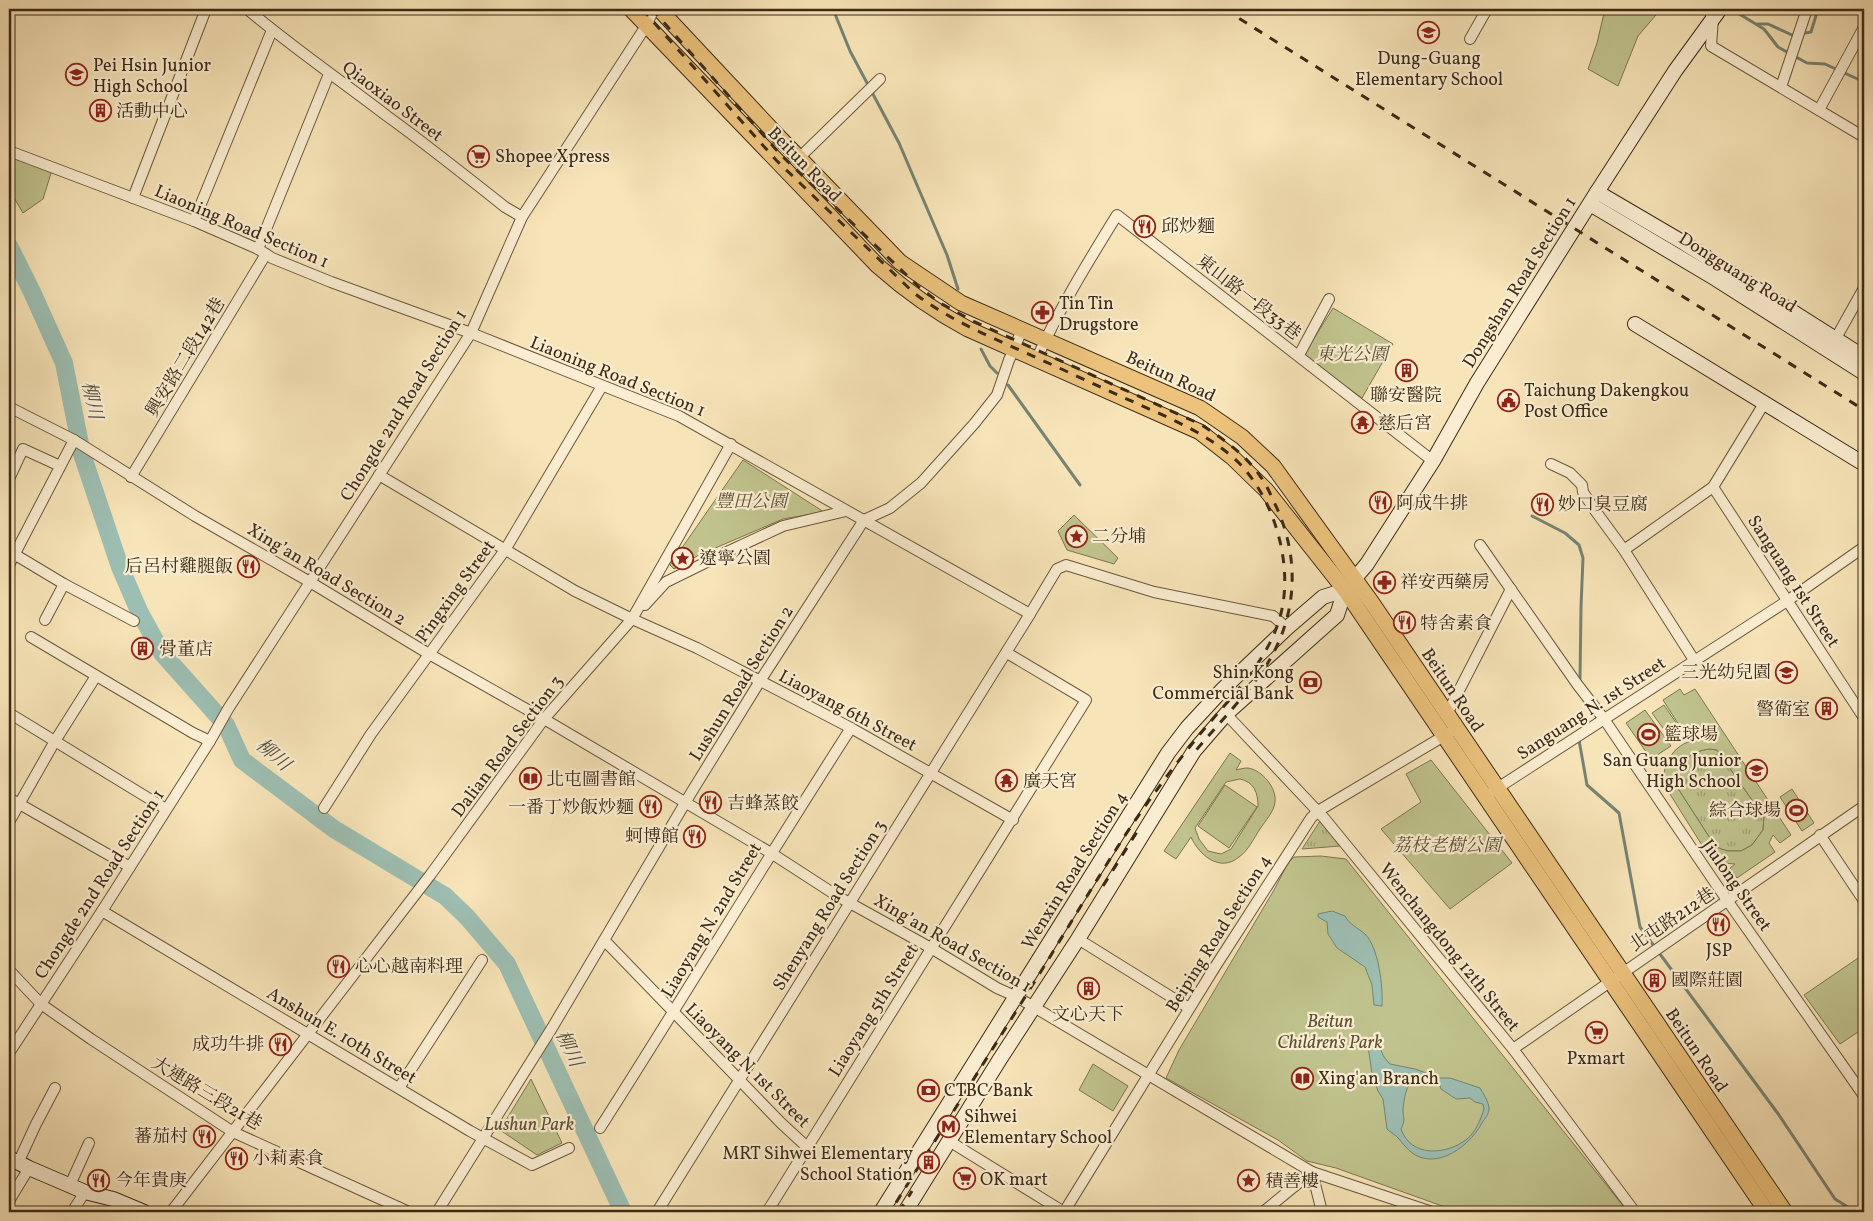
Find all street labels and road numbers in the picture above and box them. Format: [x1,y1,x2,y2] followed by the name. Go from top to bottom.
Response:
[336,56,448,149] street label: Qiaoxiao Street
[761,122,846,208] street label: Beitun Road
[150,179,332,275] street label: Liaoning Road Section 1
[1457,192,1583,373] street label: Dongshan Road Section 1
[1673,227,1801,320] street label: Dongguang Road
[1191,249,1306,347] street label: 東山路一段33巷
[141,293,232,422] street label: 興安路二段142巷
[335,305,474,506] street label: Chongde 2nd Road Section 1
[526,331,709,424] street label: Liaoning Road Section 1
[1121,346,1219,409] street label: Beitun Road
[1741,511,1845,653] street label: Sanguang 1st Street
[242,518,410,633] street label: Xing’an Road Section 2
[410,535,502,648] street label: Pingxing Street
[684,601,800,766] street label: Lushun Road Section 2
[1414,644,1489,738] street label: Beitun Road
[1512,652,1671,767] street label: Sanguang N. 1st Street
[774,664,921,758] street label: Liaoyang 6th Street
[446,671,570,823] street label: Dalian Road Section 3
[29,785,171,985] street label: Chongde 2nd Road Section 1
[1016,787,1134,955] street label: Wenxin Road Section 4
[767,816,893,996] street label: Shenyang Road Section 3
[1695,835,1777,937] street label: Jiulong Street
[656,838,769,1003] street label: Liaoyang N. 2nd Street
[1161,850,1278,1017] street label: Beiping Road Section 4
[1373,858,1525,1038] street label: Wenchangdong 12th Street
[1625,882,1721,958] street label: 北屯路212巷
[869,889,1036,1000] street label: Xing’an Road Section 1
[823,939,925,1082] street label: Liaoyang 5th Street
[262,982,421,1091] street label: Anshun E. 10th Street
[679,998,815,1134] street label: Liaoyang N. 1st Street
[1658,1004,1733,1098] street label: Beitun Road
[146,1051,266,1137] street label: 大連路三段21巷

